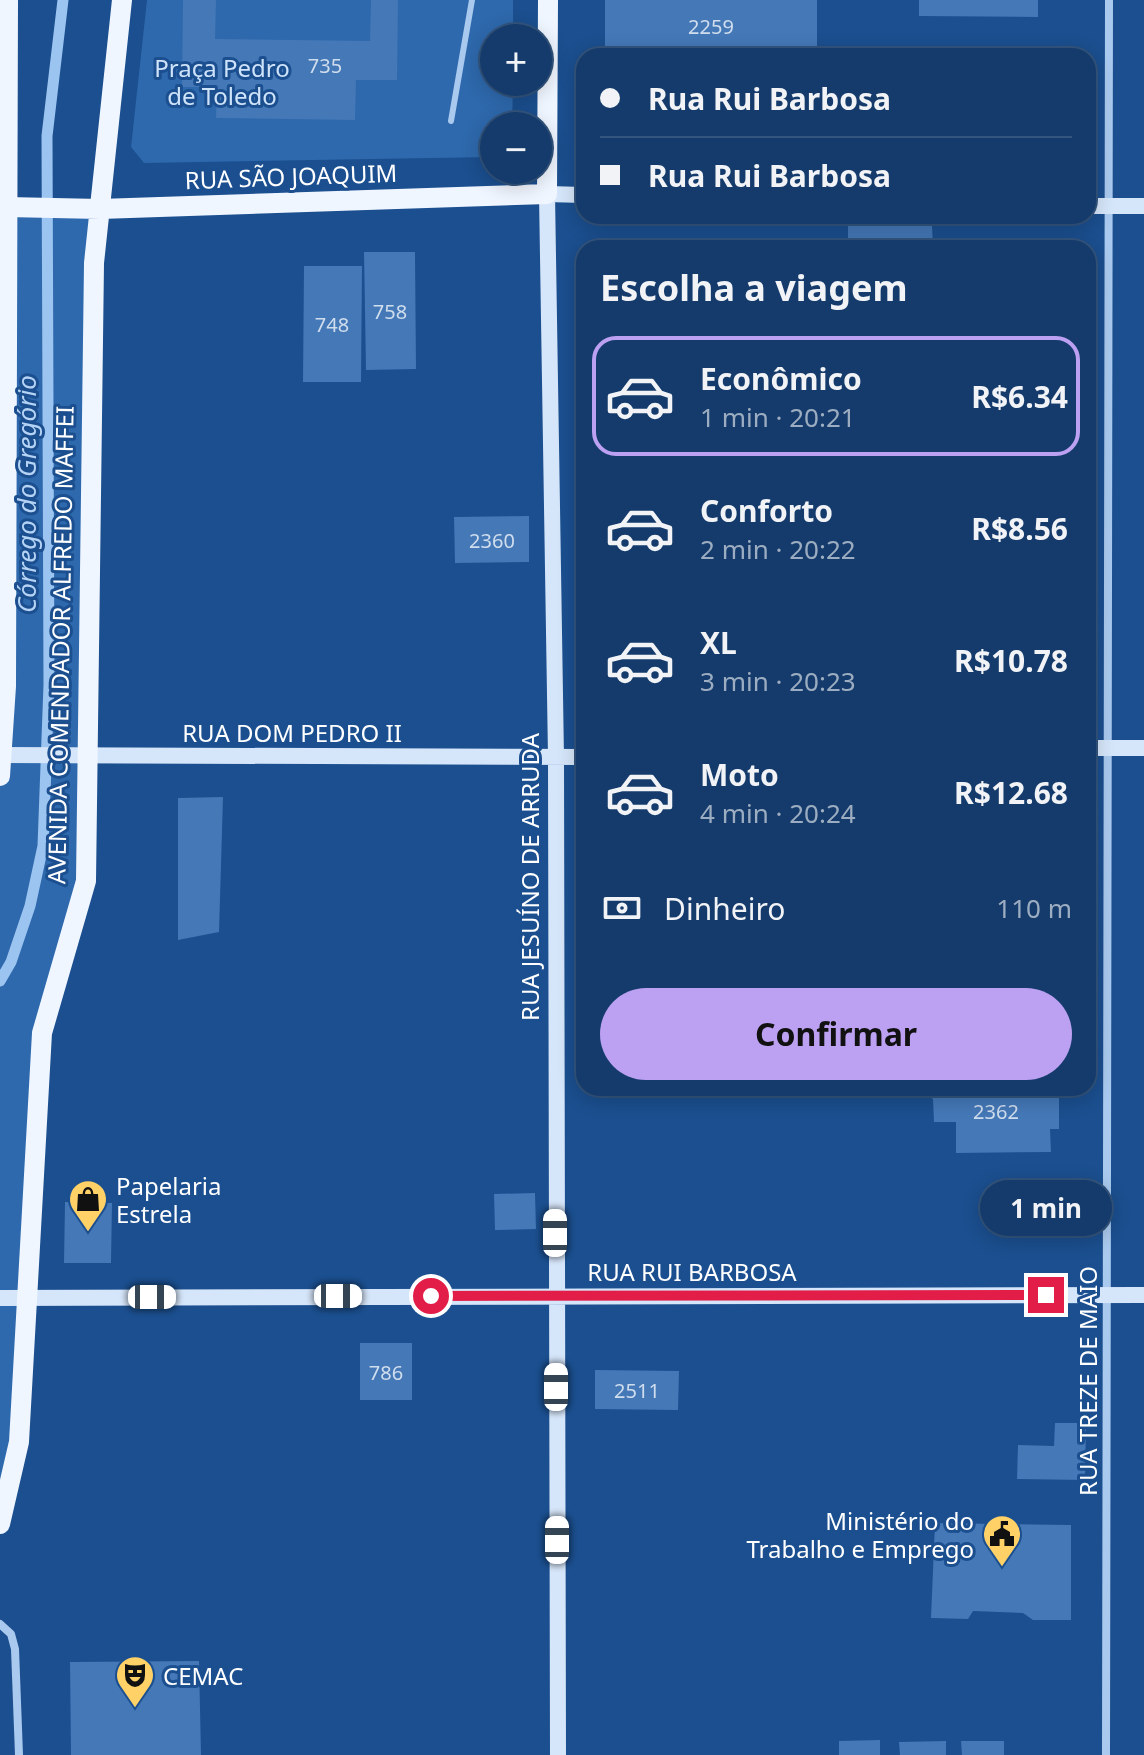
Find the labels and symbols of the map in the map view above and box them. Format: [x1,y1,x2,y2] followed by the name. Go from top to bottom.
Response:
[688,13,734,40] house number: 2259
[154,51,290,112] park label: Praça Pedro de Toledo
[308,52,342,79] house number: 735
[184,156,398,196] street label: RUA SÃO JOAQUIM
[373,298,407,325] house number: 758
[315,311,349,338] house number: 748
[8,375,44,613] water label: Córrego do Gregório
[39,406,81,884] street label: AVENIDA COMENDADOR ALFREDO MAFFEI
[469,527,515,554] house number: 2360
[182,716,402,749] street label: RUA DOM PEDRO II
[513,732,546,1021] street label: RUA JESUÍNO DE ARRUDA
[973,1098,1019,1125] house number: 2362
[116,1169,222,1230] place label: Papelaria Estrela
[67,1178,109,1233] shop icon: Papelaria Estrela
[980,1179,1112,1235] callout: 1 min
[543,1209,567,1257] car
[587,1255,797,1288] street label: RUA RUI BARBOSA
[1071,1266,1104,1496] street label: RUA TREZE DE MAIO
[1028,1277,1064,1313] route end
[413,1278,449,1314] route start
[314,1284,362,1308] car
[128,1285,176,1309] car
[369,1359,403,1386] house number: 786
[544,1363,568,1411] car
[614,1377,660,1404] house number: 2511
[746,1504,974,1565] place label: Ministério do Trabalho e Emprego
[981,1513,1023,1568] public building icon: Ministério do Trabalho e Emprego
[545,1516,569,1564] car
[114,1654,156,1709] theatre icon: CEMAC
[163,1659,243,1692] place label: CEMAC

